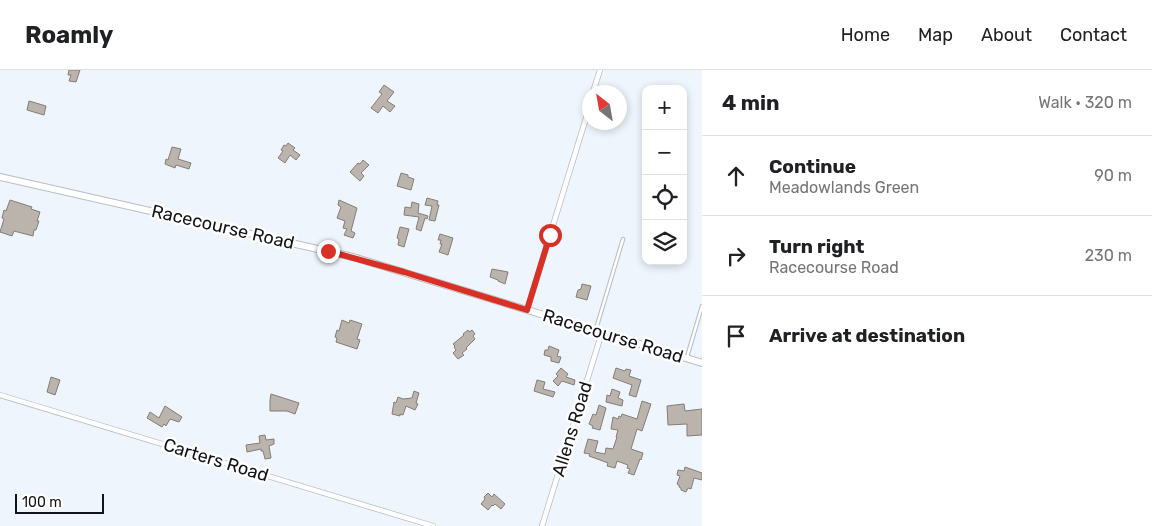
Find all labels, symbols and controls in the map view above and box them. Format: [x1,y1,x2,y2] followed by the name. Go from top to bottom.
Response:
[25,21,113,49] text: Roamly
[841,24,890,46] text: Home
[918,24,953,46] text: Map
[981,24,1032,46] text: About
[1060,24,1127,46] text: Contact
[582,85,627,130] north arrow
[642,85,687,265] map controls
[642,85,687,130] button: +
[722,90,780,115] text: 4 min
[1038,93,1132,112] text: Walk · 320 m
[642,130,687,175] button: −
[769,155,856,178] text: Continue
[722,162,750,190] icon: ahead
[1094,166,1132,185] text: 90 m
[642,175,687,220] button: locate
[769,178,919,197] text: Meadowlands Green
[149,200,297,254] street label: Racecourse Road
[642,220,687,265] button: layers
[539,224,562,247] route start
[769,235,864,258] text: Turn right
[317,240,340,263] route end
[722,242,750,270] icon: right
[1085,246,1132,265] text: 230 m
[769,258,899,277] text: Racecourse Road
[540,304,686,368] street label: Racecourse Road
[722,322,750,350] icon: arrive
[769,324,965,347] text: Arrive at destination
[547,379,597,479] street label: Allens Road
[161,434,271,486] street label: Carters Road
[15,491,104,514] scale bar
[22,494,62,511] text: 100 m

